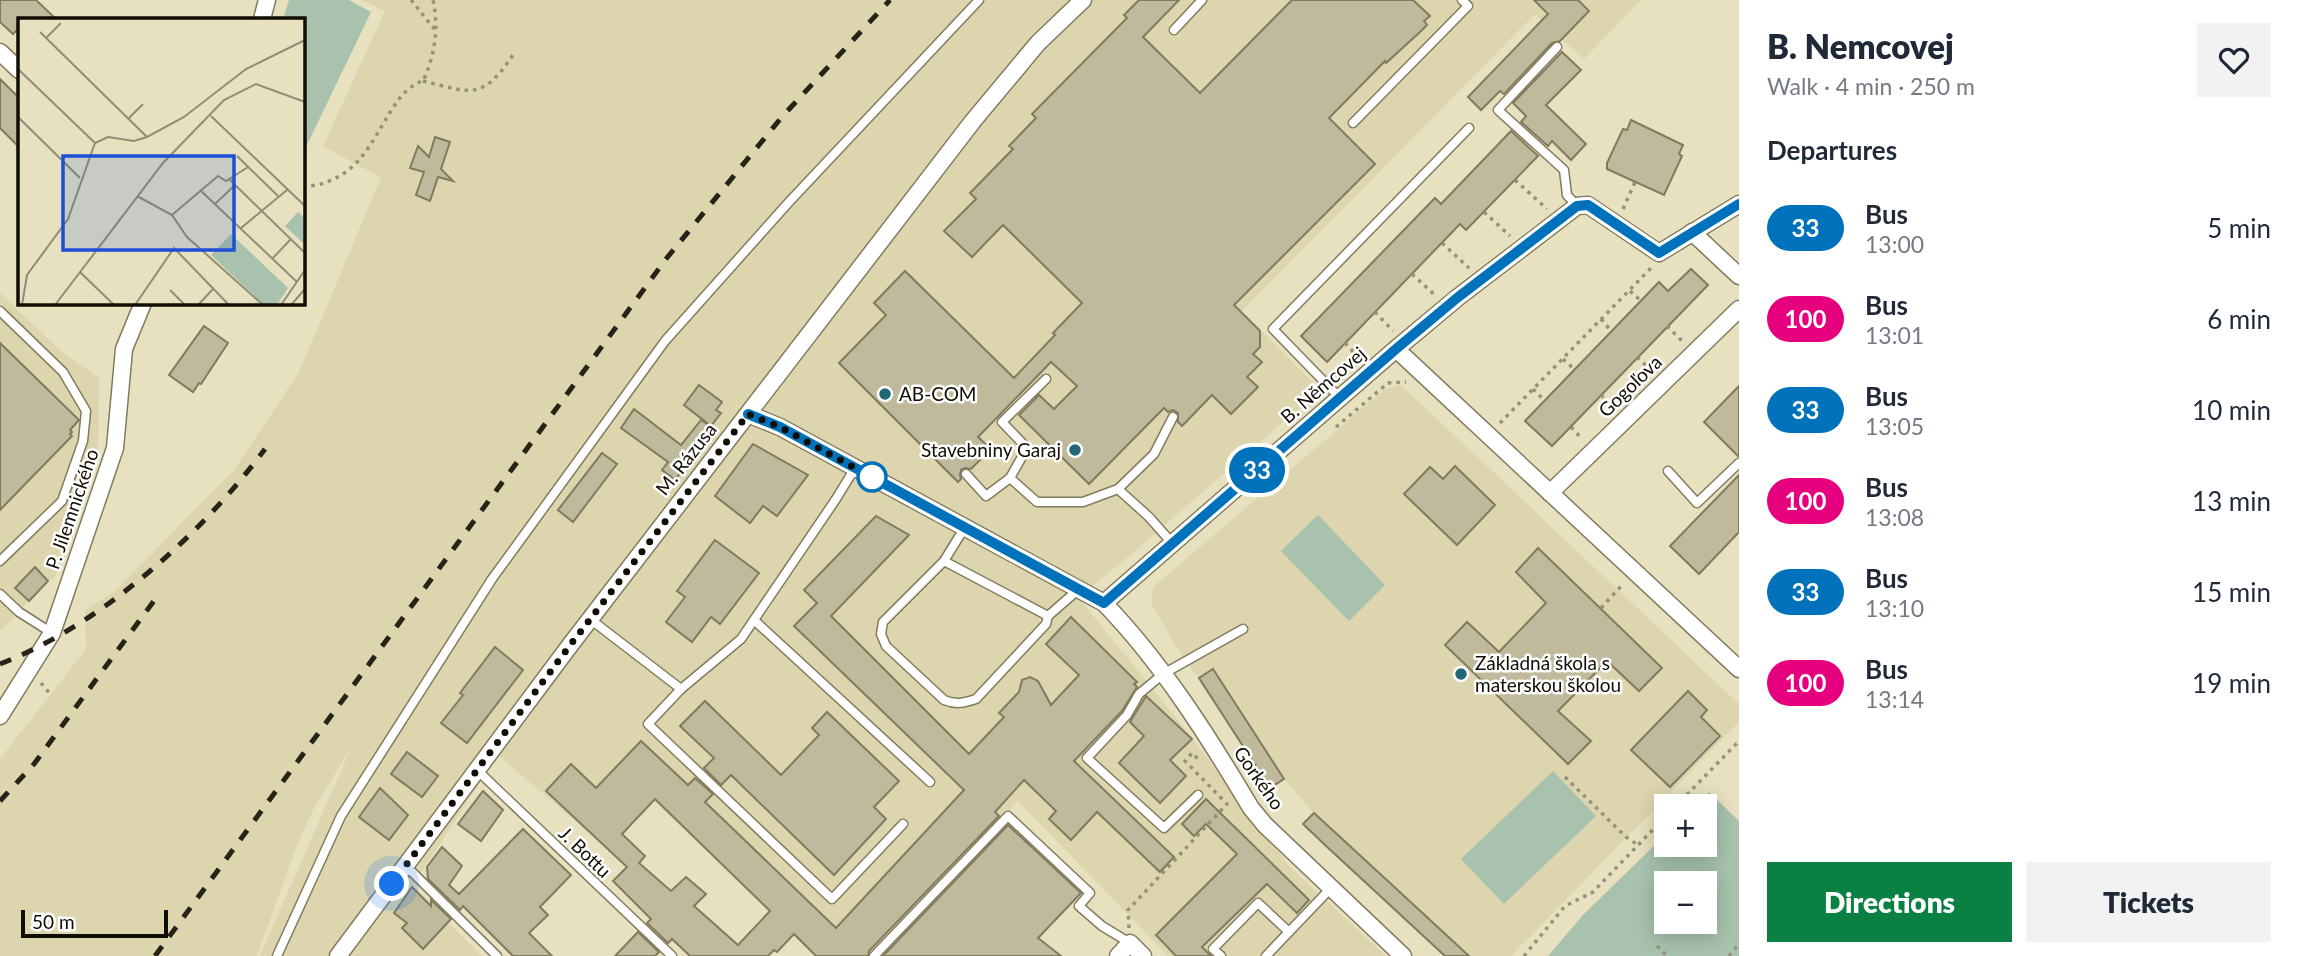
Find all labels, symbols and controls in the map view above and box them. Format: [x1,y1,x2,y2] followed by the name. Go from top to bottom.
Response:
[18,18,304,304] inset map
[2197,23,2271,97] button: heart
[1767,26,1954,66] text: B. Nemcovej
[1767,72,1975,100] text: Walk · 4 min · 250 m
[1767,134,1897,166] text: Departures
[1865,198,1908,230] text: Bus
[2207,212,2271,244] text: 5 min
[1792,213,1819,242] text: 33
[1865,230,1924,258] text: 13:00
[1865,289,1908,321] text: Bus
[2207,303,2271,335] text: 6 min
[1785,304,1826,333] text: 100
[1865,321,1924,349] text: 13:01
[1275,341,1370,428] street label: B. Němcovej
[1593,350,1666,421] street label: Gogoľova
[1865,380,1908,412] text: Bus
[899,382,976,405] place label: AB-COM
[877,386,893,402] marker: AB-COM
[2192,394,2271,426] text: 10 min
[1792,395,1819,424] text: 33
[1865,412,1924,440] text: 13:05
[650,418,721,499] street label: M. Rázusa
[921,438,1061,461] place label: Stavebniny Garaj
[1067,442,1083,458] marker: Stavebniny Garaj
[40,446,103,572] street label: P. Jilemnického
[1226,447,1288,493] line badge: 33
[1243,455,1271,484] text: 33
[857,462,887,492] unlabelled marker
[1865,471,1908,503] text: Bus
[2192,485,2271,517] text: 13 min
[1785,486,1826,515] text: 100
[1865,503,1924,531] text: 13:08
[1865,562,1908,594] text: Bus
[2192,576,2271,608] text: 15 min
[1792,577,1819,606] text: 33
[1865,594,1924,622] text: 13:10
[1475,651,1621,696] place label: Základná škola s materskou školou
[1865,653,1908,685] text: Bus
[1453,666,1469,682] marker: Základná škola s materskou školou
[2192,667,2271,699] text: 19 min
[1785,668,1826,697] text: 100
[1865,685,1924,713] text: 13:14
[1229,742,1289,814] street label: Gorkého
[1654,794,1717,934] map controls
[1654,794,1717,857] button: +
[555,821,616,882] street label: J. Bottu
[1767,862,2012,942] button: Directions
[2026,862,2271,942] button: Tickets
[374,866,409,901] your location
[1654,871,1717,934] button: −
[21,907,168,939] scale bar
[32,910,75,933] text: 50 m

